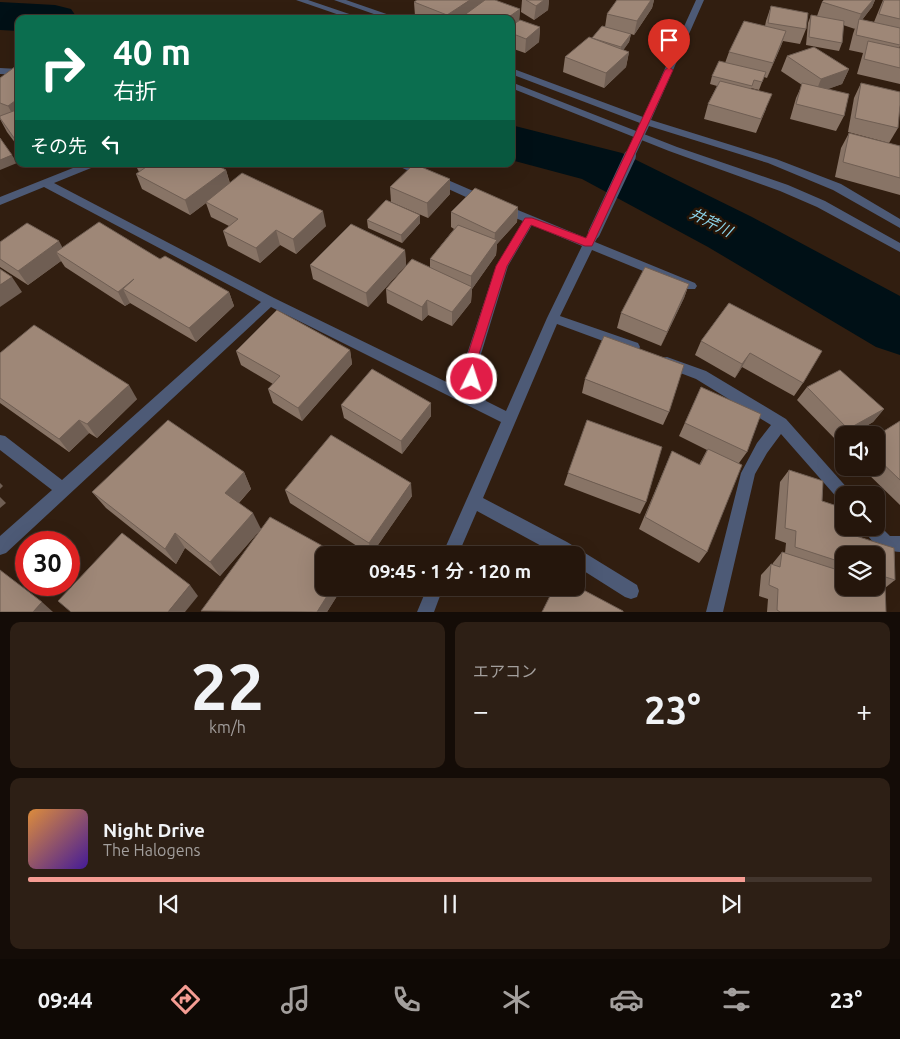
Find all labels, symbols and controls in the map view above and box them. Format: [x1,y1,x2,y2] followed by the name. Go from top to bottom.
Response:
[648,19,690,70] pin
[655,26,683,54] icon: arrive
[113,32,191,72] text: 40 m
[30,35,95,100] icon: right
[113,78,157,103] text: 右折
[97,130,125,158] icon: left
[30,135,87,157] text: その先
[687,204,737,241] water label: 井芹川
[445,352,497,404] position arrow
[835,426,885,596] map controls
[835,426,885,476] button: sound
[835,486,885,536] button: search
[15,531,80,596] speed limit sign: 30
[835,546,885,596] button: layers
[369,560,531,582] text: 09:45 · 1 分 · 120 m
[191,649,264,722] text: 22
[473,662,537,680] text: エアコン
[644,689,701,731] text: 23°
[473,695,489,726] text: −
[856,695,872,726] text: +
[209,718,246,736] text: km/h
[103,819,205,841] text: Night Drive
[103,841,201,859] text: The Halogens
[155,890,183,918] icon: previous
[436,890,464,918] icon: pause
[717,890,745,918] icon: next
[168,982,203,1017] icon: directions
[278,982,313,1017] icon: music
[389,982,424,1017] icon: phone
[499,982,534,1017] icon: climate
[609,982,644,1017] icon: car
[719,982,754,1017] icon: filters
[38,987,93,1012] text: 09:44
[830,987,862,1012] text: 23°

